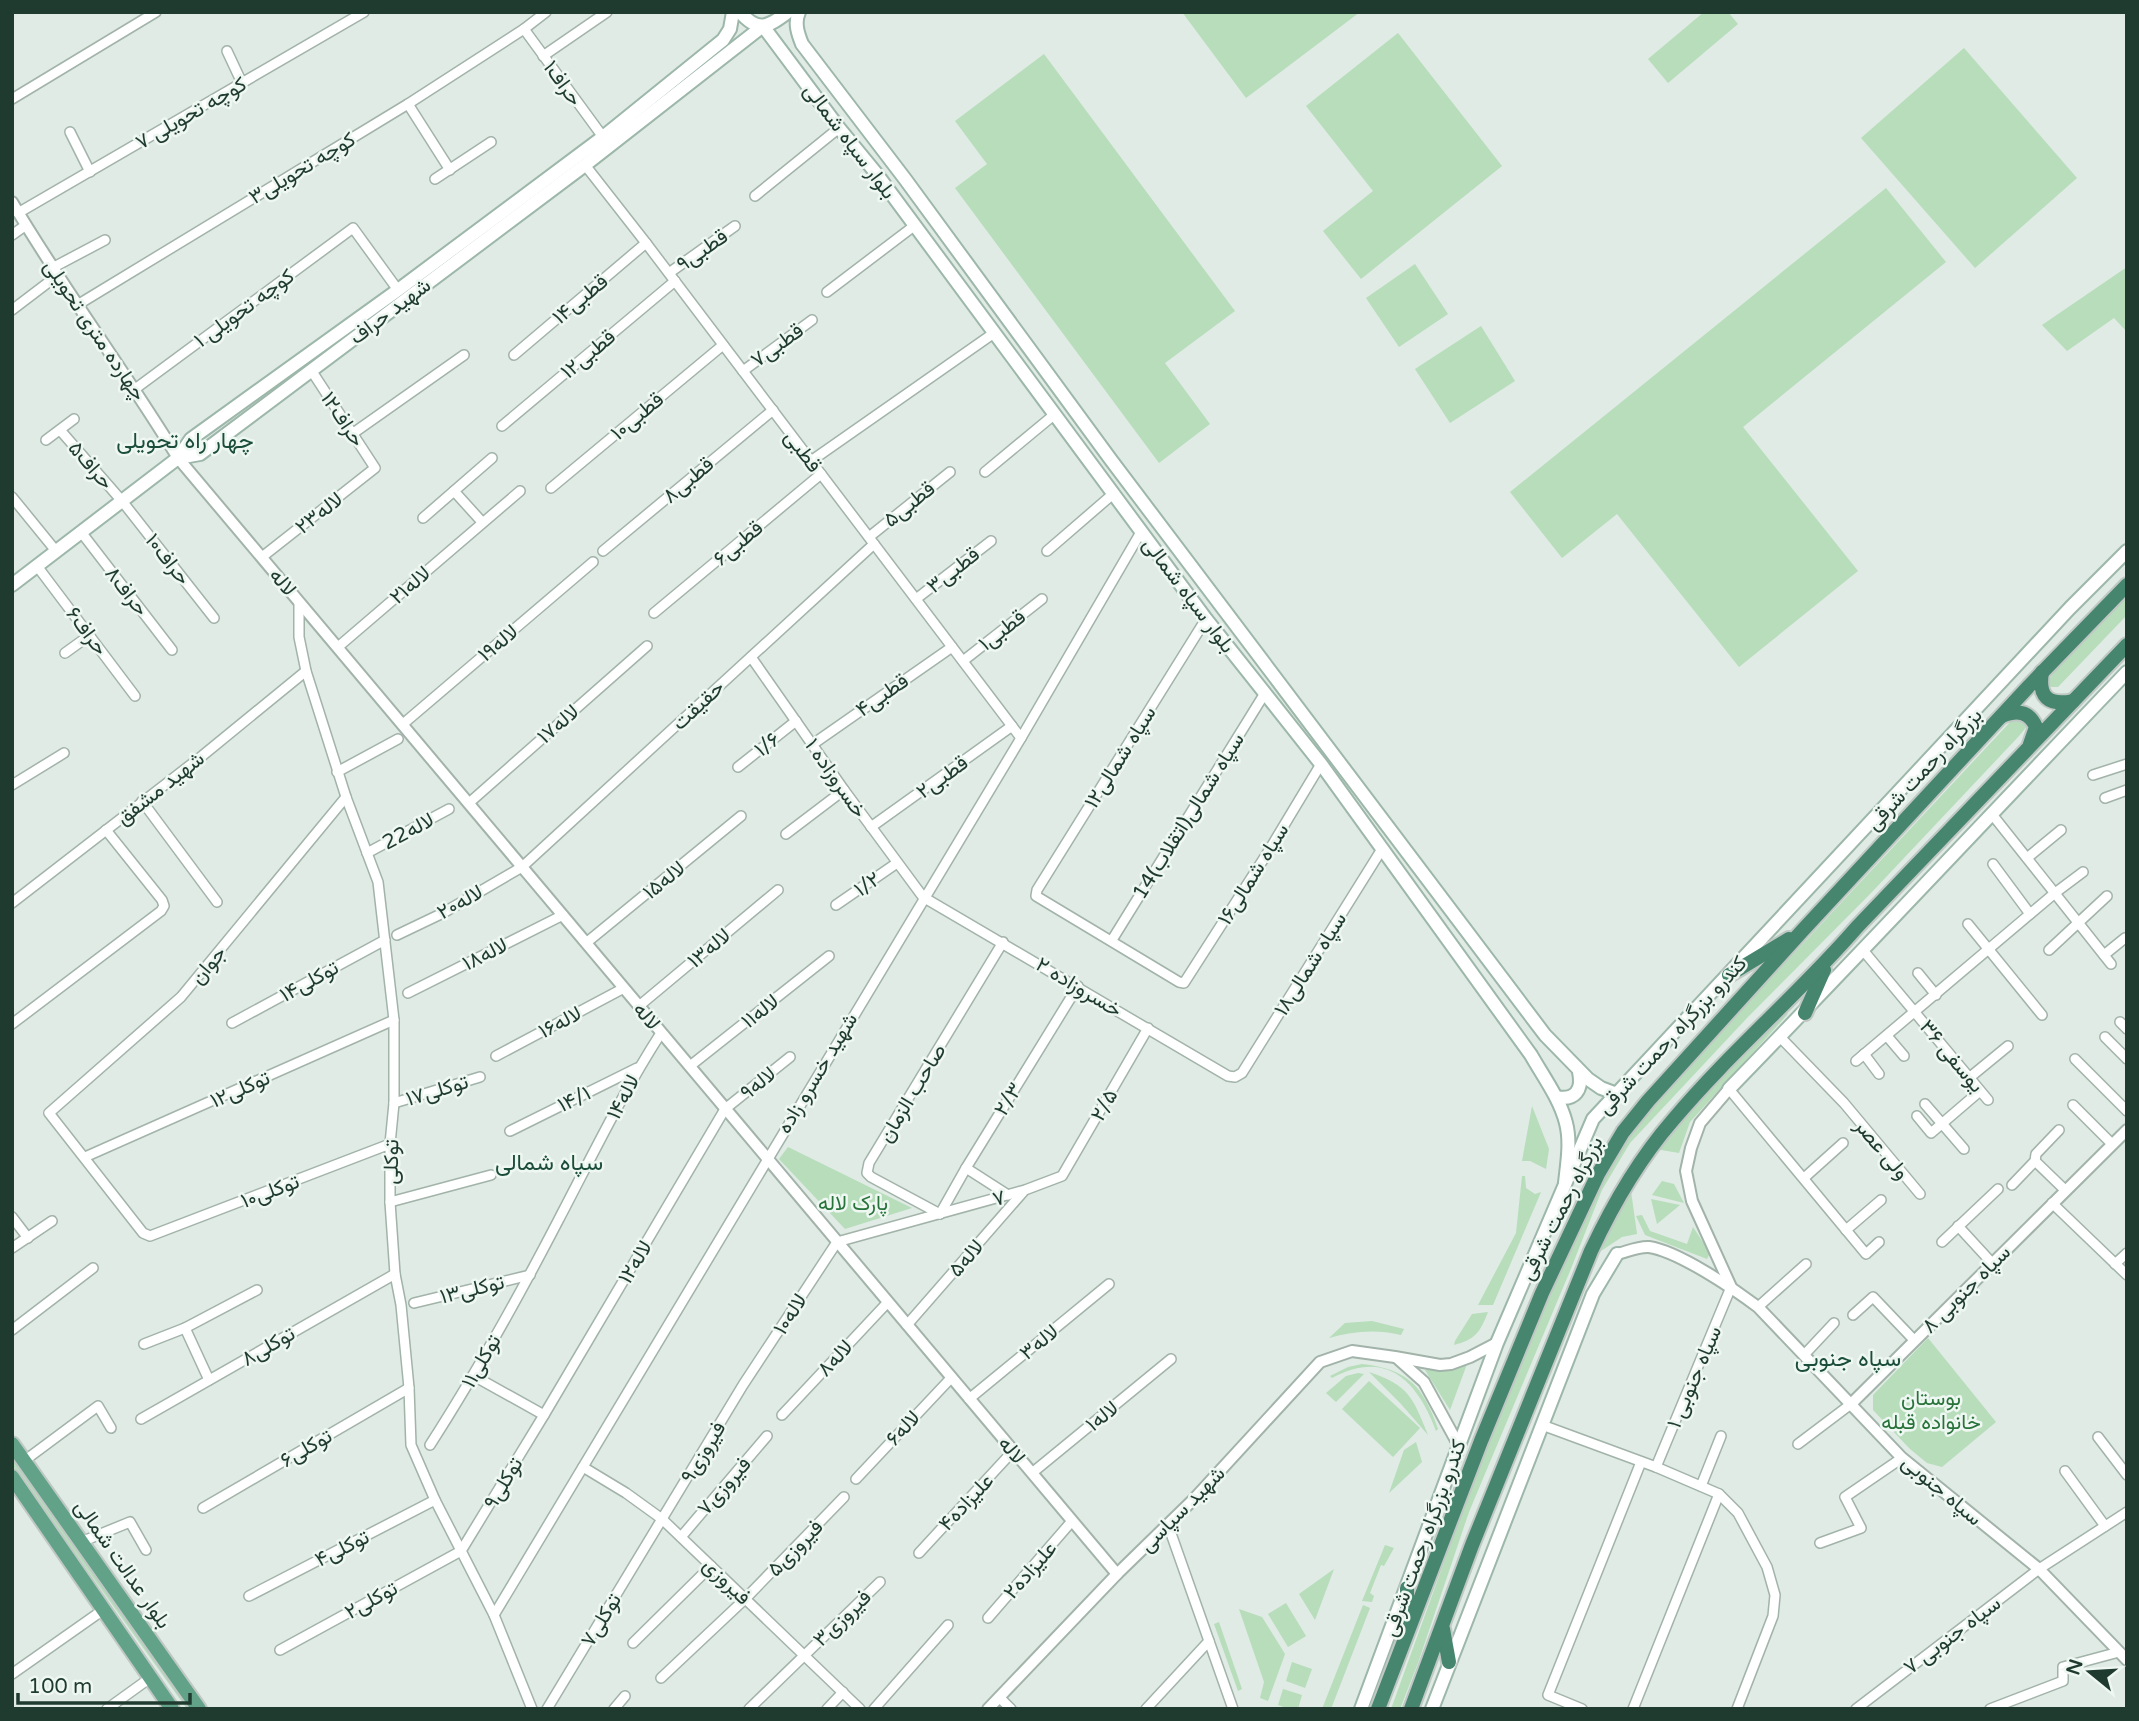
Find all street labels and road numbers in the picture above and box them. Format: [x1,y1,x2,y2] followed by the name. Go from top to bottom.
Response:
[538,56,587,111] street label: حراف۱
[131,72,252,156] street label: کوچه تحویلی ۷
[797,79,901,205] street label: بلوار سپاه شمالی
[244,127,361,211] street label: کوچه تحویلی۳
[672,224,733,277] street label: قطبی۹
[37,255,151,406] street label: چهارده متری تحویلی
[189,264,300,354] street label: کوچه تحویلی ۱
[548,269,613,330] street label: قطبی۱۴
[345,273,436,350] street label: شهید حراف
[746,318,809,373] street label: قطبی۷
[556,324,621,384] street label: قطبی۱۲
[315,387,370,452] street label: حراف۱۲
[606,387,669,446] street label: قطبی۱۰
[779,425,827,477] street label: قطبی
[63,436,118,495] street label: حراف۵
[658,452,719,509] street label: قطبی۸
[879,476,940,533] street label: قطبی۵
[290,487,348,540] street label: لاله۲۳
[709,516,768,571] street label: قطبی۶
[140,528,196,590] street label: حراف۱۰
[1136,533,1240,659] street label: بلوار سپاه شمالی
[922,542,985,599] street label: قطبی۳
[99,561,154,621] street label: حراف۸
[385,561,436,610] street label: لاله۲۱
[264,563,301,601] street label: لاله
[60,602,113,660] street label: حراف۶
[974,604,1031,656] street label: قطبی۱
[473,619,524,667] street label: لاله۱۹
[851,668,913,722] street label: قطبی۴
[667,675,730,736] street label: حقیقت
[532,699,584,749] street label: لاله۱۷
[1079,702,1163,814] street label: سپاه شمالی۱۲
[1861,703,1988,836] street label: بزرگراه رحمت شرقی
[750,727,785,762] street label: ۱/۶
[1127,728,1251,905] street label: 14سپاه شمالی(اتقلاب)
[799,734,872,823] street label: خسروزاده ۱
[111,746,209,831] street label: شهید مشفق
[912,750,973,804] street label: قطبی۲
[378,807,439,855] street label: 22لاله
[1212,819,1295,930] street label: سپاه شمالی۱۶
[638,856,691,905] street label: لاله۱۵
[849,867,885,902] street label: ۱/۲
[433,880,488,925] street label: لاله۲۰
[1269,908,1353,1021] street label: سپاه شمالی۱۸
[683,923,736,974] street label: لاله۱۳
[458,933,512,976] street label: لاله۱۸
[185,941,232,990] street label: جوان
[1592,951,1752,1120] street label: کندرو بزرگراه رحمت شرقی
[1031,952,1126,1023] street label: خسروزاده ۲
[275,955,343,1008] street label: توکلی۱۴
[736,989,784,1034] street label: لاله۱۱
[628,997,665,1035] street label: لاله
[534,1001,586,1044] street label: لاله۱۶
[772,1008,863,1138] street label: شهید خسرو زاده
[1914,1015,1989,1098] street label: یوسفی ۳۶
[873,1040,952,1147] street label: صاحب الزمان
[735,1061,781,1105] street label: لاله۹
[207,1065,274,1114] street label: توکلی۱۲
[403,1069,471,1112] street label: توکلی۱۷
[601,1071,645,1124] street label: لاله۱۴
[989,1078,1028,1120] street label: ۲/۳
[554,1081,595,1118] street label: ۱۴/۱
[1085,1085,1123,1126] street label: ۲/۵
[1848,1113,1914,1185] street label: ولی عصر
[1514,1132,1609,1284] street label: بزرگراه رحمت شرقی
[379,1139,404,1185] street label: توکلی
[238,1169,303,1214] street label: ۱۰توکلی
[990,1185,1008,1212] street label: ۷
[943,1235,989,1282] street label: لاله۵
[613,1236,658,1288] street label: لاله۱۲
[1917,1240,2017,1340] street label: ۸ سپاه جنوبی
[437,1269,507,1310] street label: توکلی۱۳
[768,1289,813,1339] street label: لاله۱۰
[1015,1319,1064,1366] street label: ۳لاله
[237,1321,300,1372] street label: توکلی۸
[1662,1322,1728,1433] street label: ۱ سپاه جنوبی
[456,1330,507,1392] street label: توکلی۱۱
[812,1335,859,1382] street label: لاله۸
[1081,1396,1124,1437] street label: ۱لاله
[881,1406,926,1451] street label: ۶لاله
[675,1417,731,1487] street label: فیروزی۹
[276,1424,337,1473] street label: توکلی۶
[993,1431,1030,1469] street label: لاله
[1377,1436,1472,1640] street label: کندرو بزرگراه رحمت شرقی
[1896,1450,1987,1532] street label: سپاه جنوبی
[692,1452,757,1521] street label: فیروزی۷
[478,1453,528,1513] street label: توکلی۹
[1134,1461,1231,1558] street label: شهید سپاسی
[934,1468,999,1536] street label: علیزاده۴
[69,1495,176,1634] street label: بلوار عدالت شمالی
[762,1515,828,1582] street label: فیروزی۵
[311,1524,373,1573] street label: توکلی۴
[999,1536,1062,1604] street label: علیزاده۲
[697,1553,756,1610] street label: فیروزی
[341,1576,402,1625] street label: توکلی۲
[808,1585,877,1652] street label: فیروزی۳
[576,1589,627,1651] street label: ۷توکلی
[1899,1591,2006,1681] street label: ۷ سپاه جنوبی

